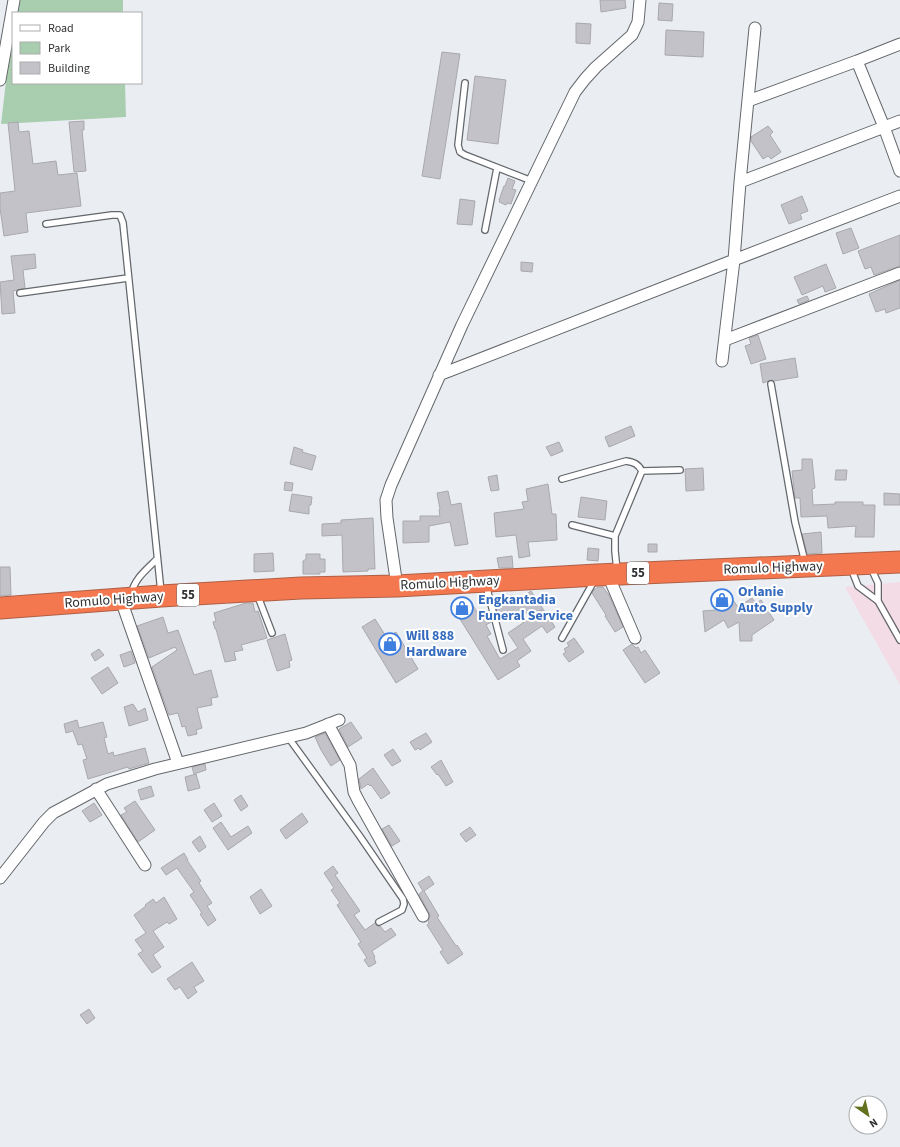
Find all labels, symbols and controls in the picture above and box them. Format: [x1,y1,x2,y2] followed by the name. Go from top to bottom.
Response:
[12,12,142,84] legend
[48,20,74,37] text: Road
[48,40,70,57] text: Park
[48,60,90,77] text: Building
[723,556,823,580] street label: Romulo Highway
[627,562,649,584] road number: 55
[400,570,501,596] street label: Romulo Highway
[737,582,813,618] place label: Orlanie Auto Supply
[177,584,199,606] road number: 55
[64,587,165,613] street label: Romulo Highway
[709,587,735,613] shop icon: Orlanie Auto Supply
[478,590,573,626] place label: Engkantadia Funeral Service
[449,595,475,621] shop icon: Engkantadia Funeral Service
[406,626,467,662] place label: Will 888 Hardware
[377,631,403,657] shop icon: Will 888 Hardware
[848,1095,888,1135] north arrow
[866,1115,881,1131] text: N

